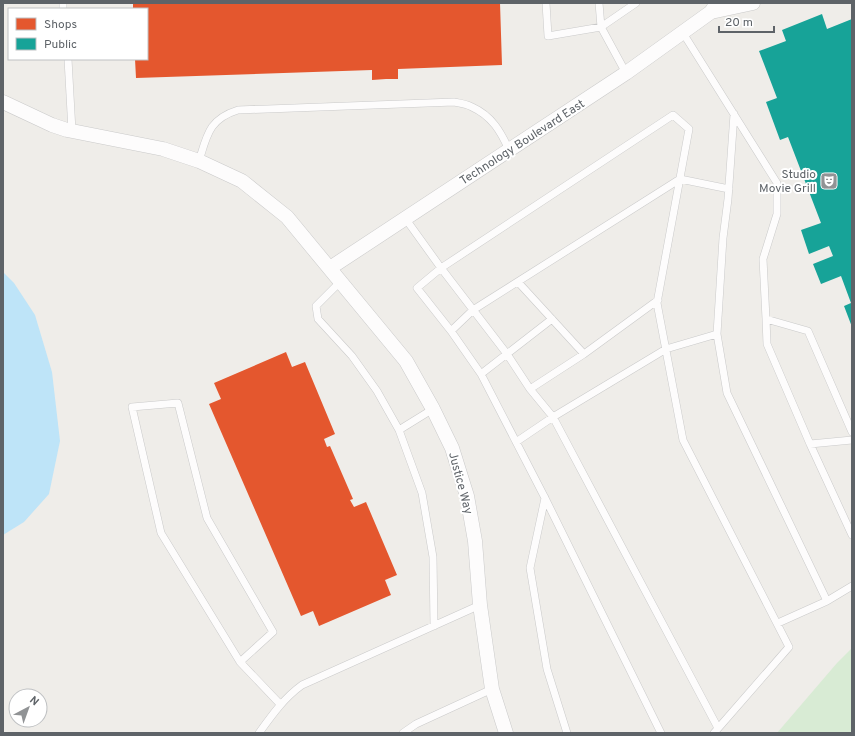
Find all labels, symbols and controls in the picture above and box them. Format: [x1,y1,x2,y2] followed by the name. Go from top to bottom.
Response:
[8,8,148,60] legend
[719,8,774,34] scale bar
[725,15,753,31] text: 20 m
[44,17,77,33] text: Shops
[44,37,77,53] text: Public
[457,96,588,189] street label: Technology Boulevard East
[759,167,816,197] place label: Studio Movie Grill
[819,171,839,191] theatre icon: Studio Movie Grill
[444,450,476,516] street label: Justice Way
[8,688,48,728] north arrow
[26,693,41,709] text: N

